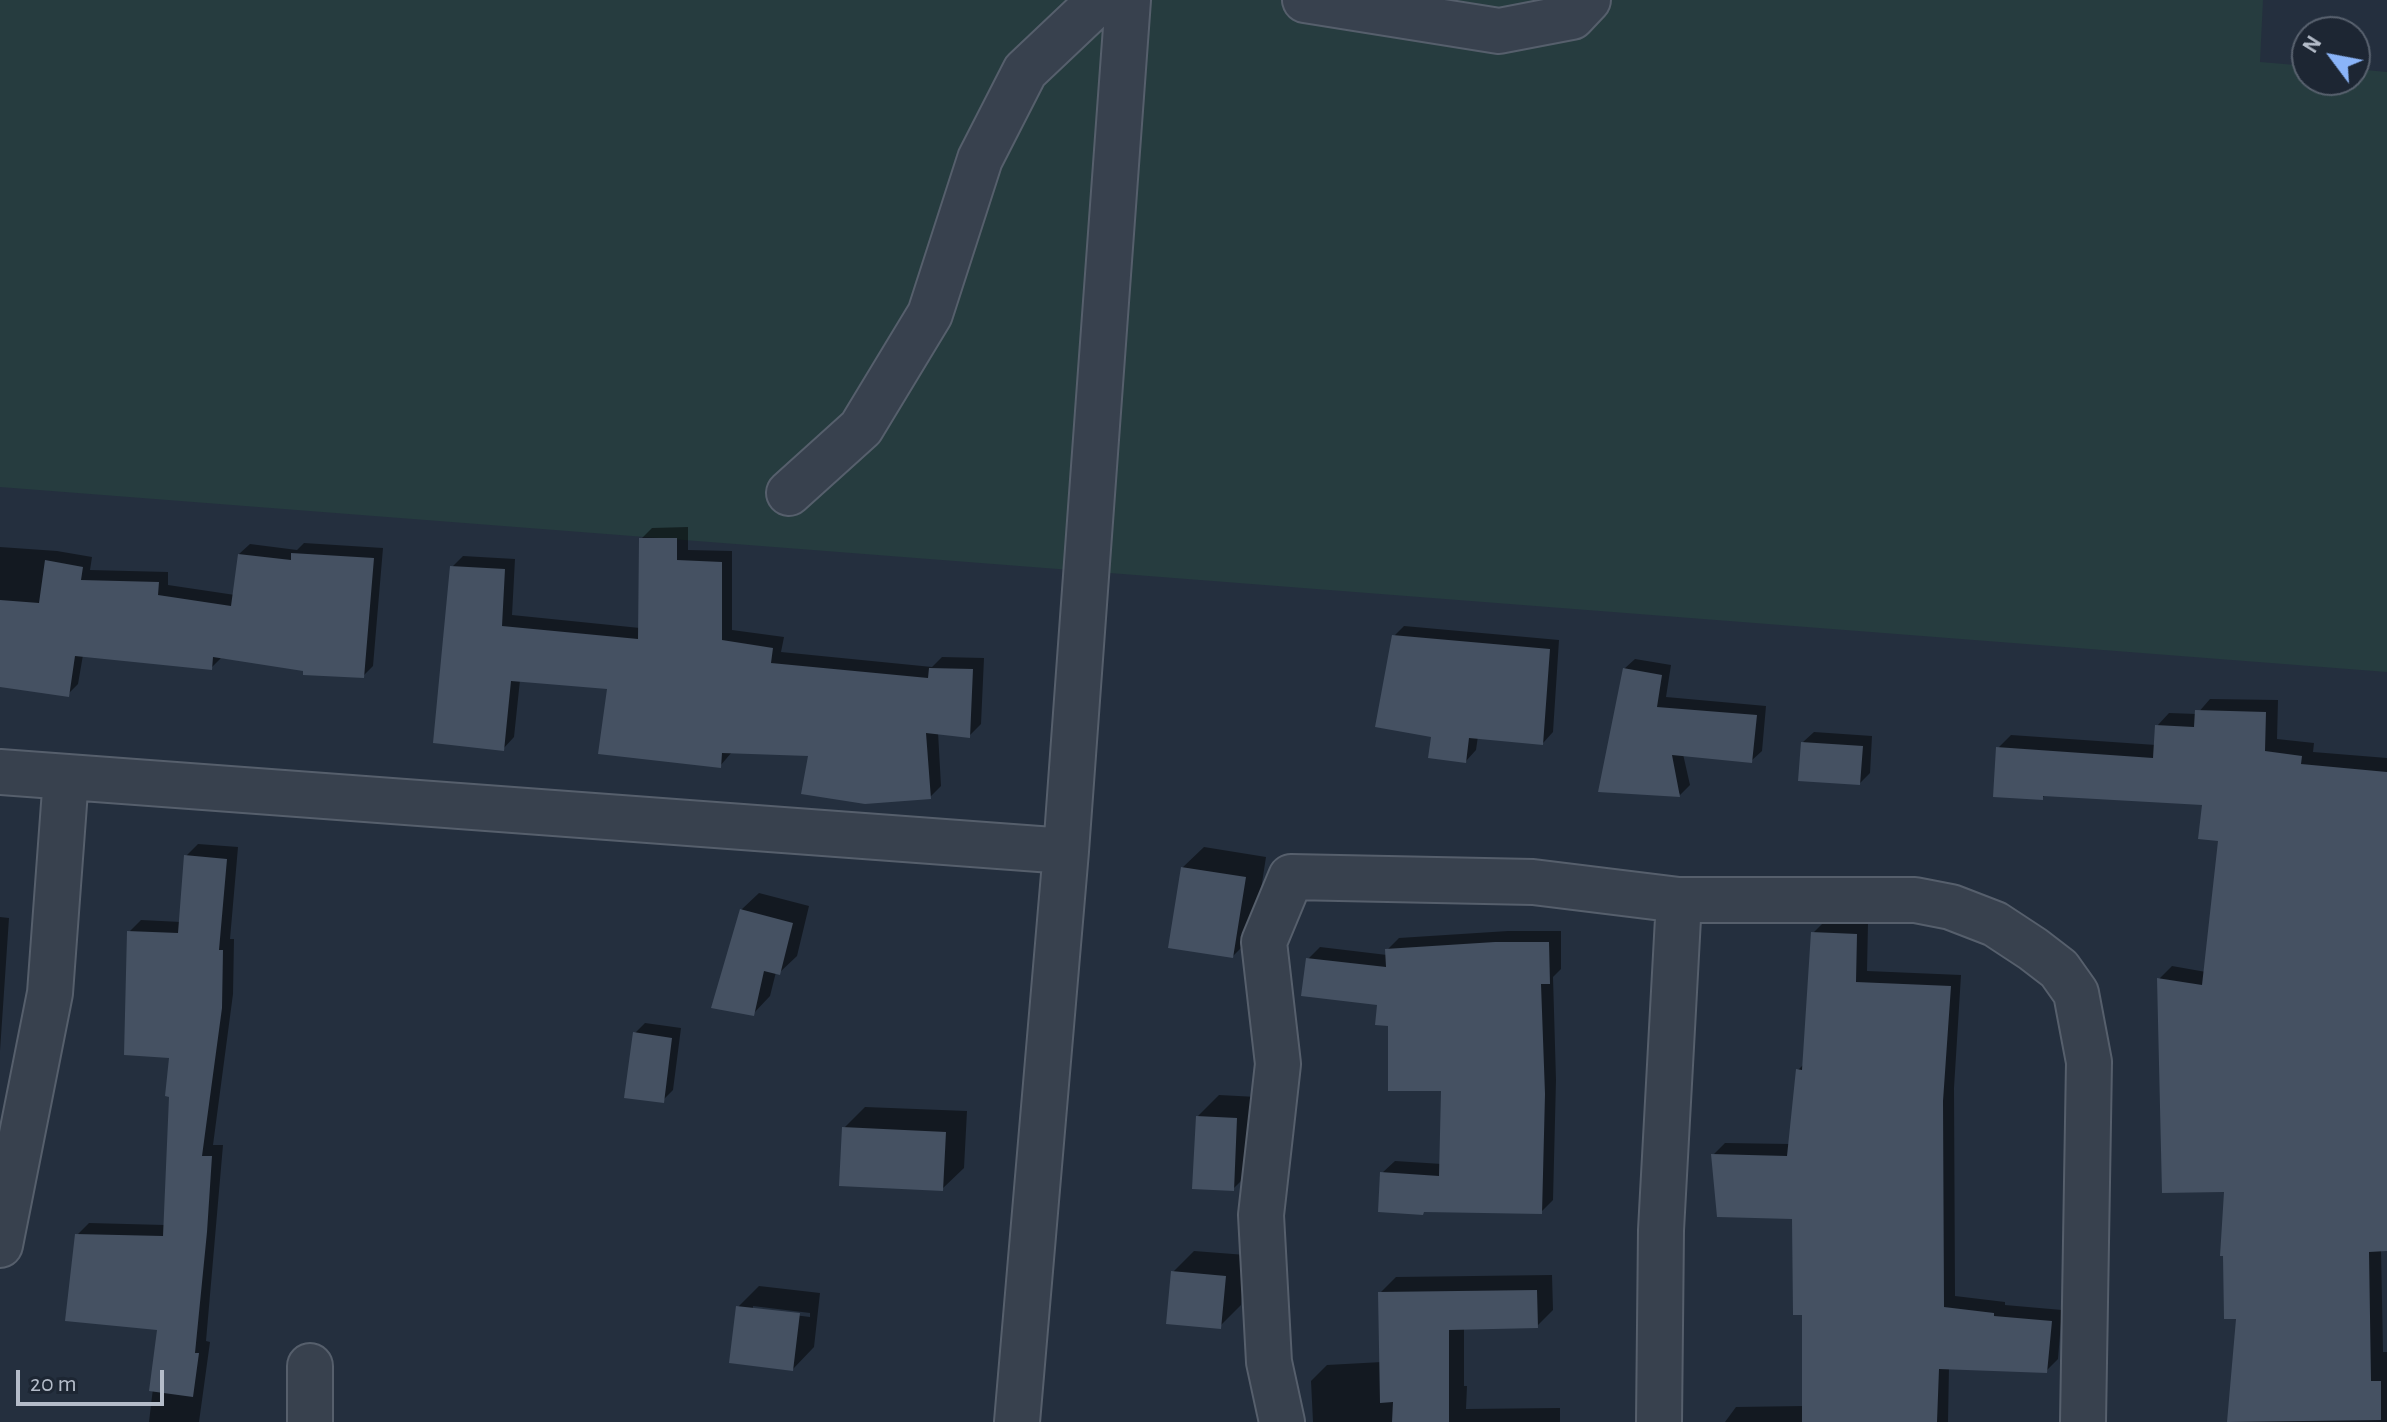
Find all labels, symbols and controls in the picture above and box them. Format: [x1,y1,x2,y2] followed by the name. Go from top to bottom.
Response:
[2291,16,2371,96] north arrow
[2299,32,2326,57] text: N
[20,1354,168,1404] scale bar
[30,1372,77,1396] text: 20 m

